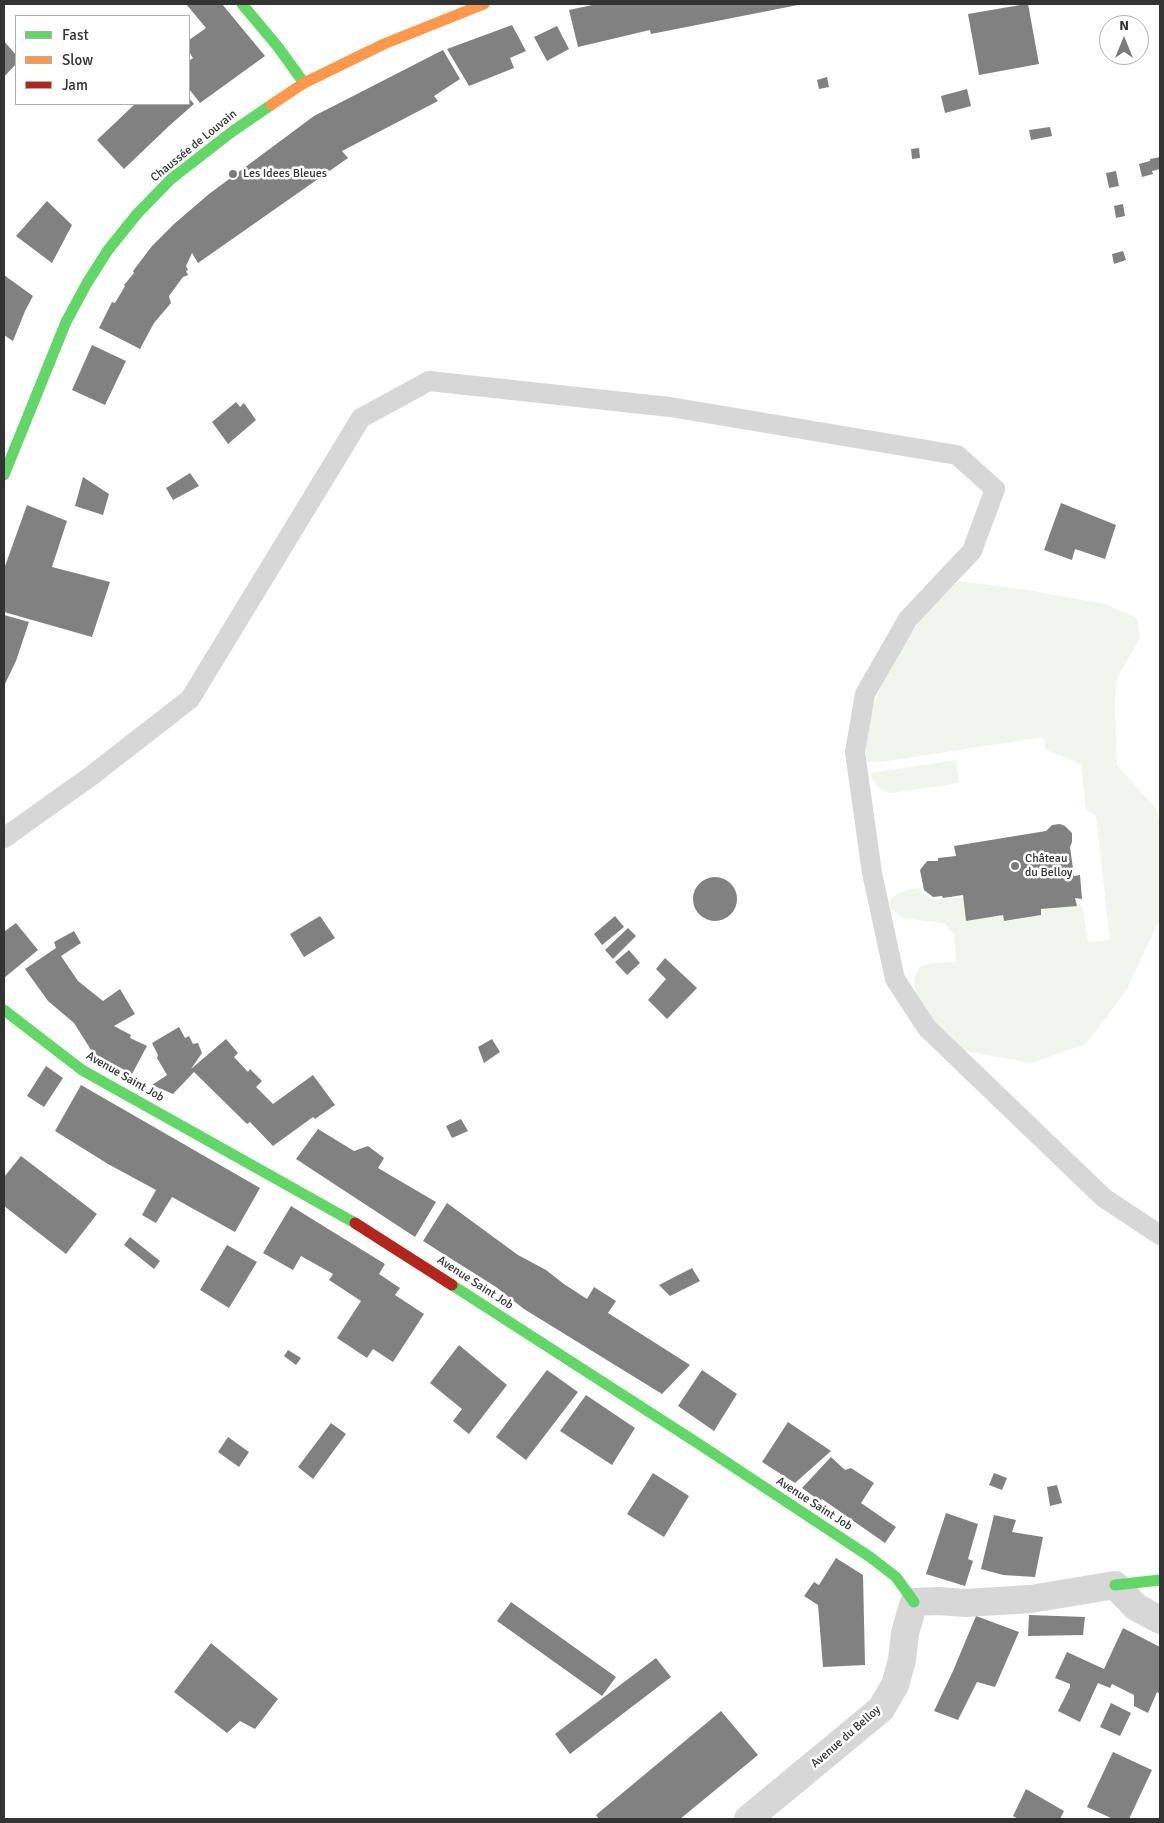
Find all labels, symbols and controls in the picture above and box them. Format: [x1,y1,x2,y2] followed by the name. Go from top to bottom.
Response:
[15,15,190,105] legend
[1099,15,1149,65] north arrow
[1119,17,1129,34] text: N
[62,26,89,44] text: Fast
[62,51,93,69] text: Slow
[62,76,88,94] text: Jam
[148,107,240,185] street label: Chaussée de Louvain
[243,167,327,181] place label: Les Idees Bleues
[227,168,239,180] marker: Les Idees Bleues
[1025,852,1072,880] place label: Château du Belloy
[1009,860,1021,872] marker: Château du Belloy
[83,1049,167,1105] street label: Avenue Saint Job
[434,1253,516,1313] street label: Avenue Saint Job
[773,1474,855,1534] street label: Avenue Saint Job
[808,1703,884,1771] street label: Avenue du Belloy

